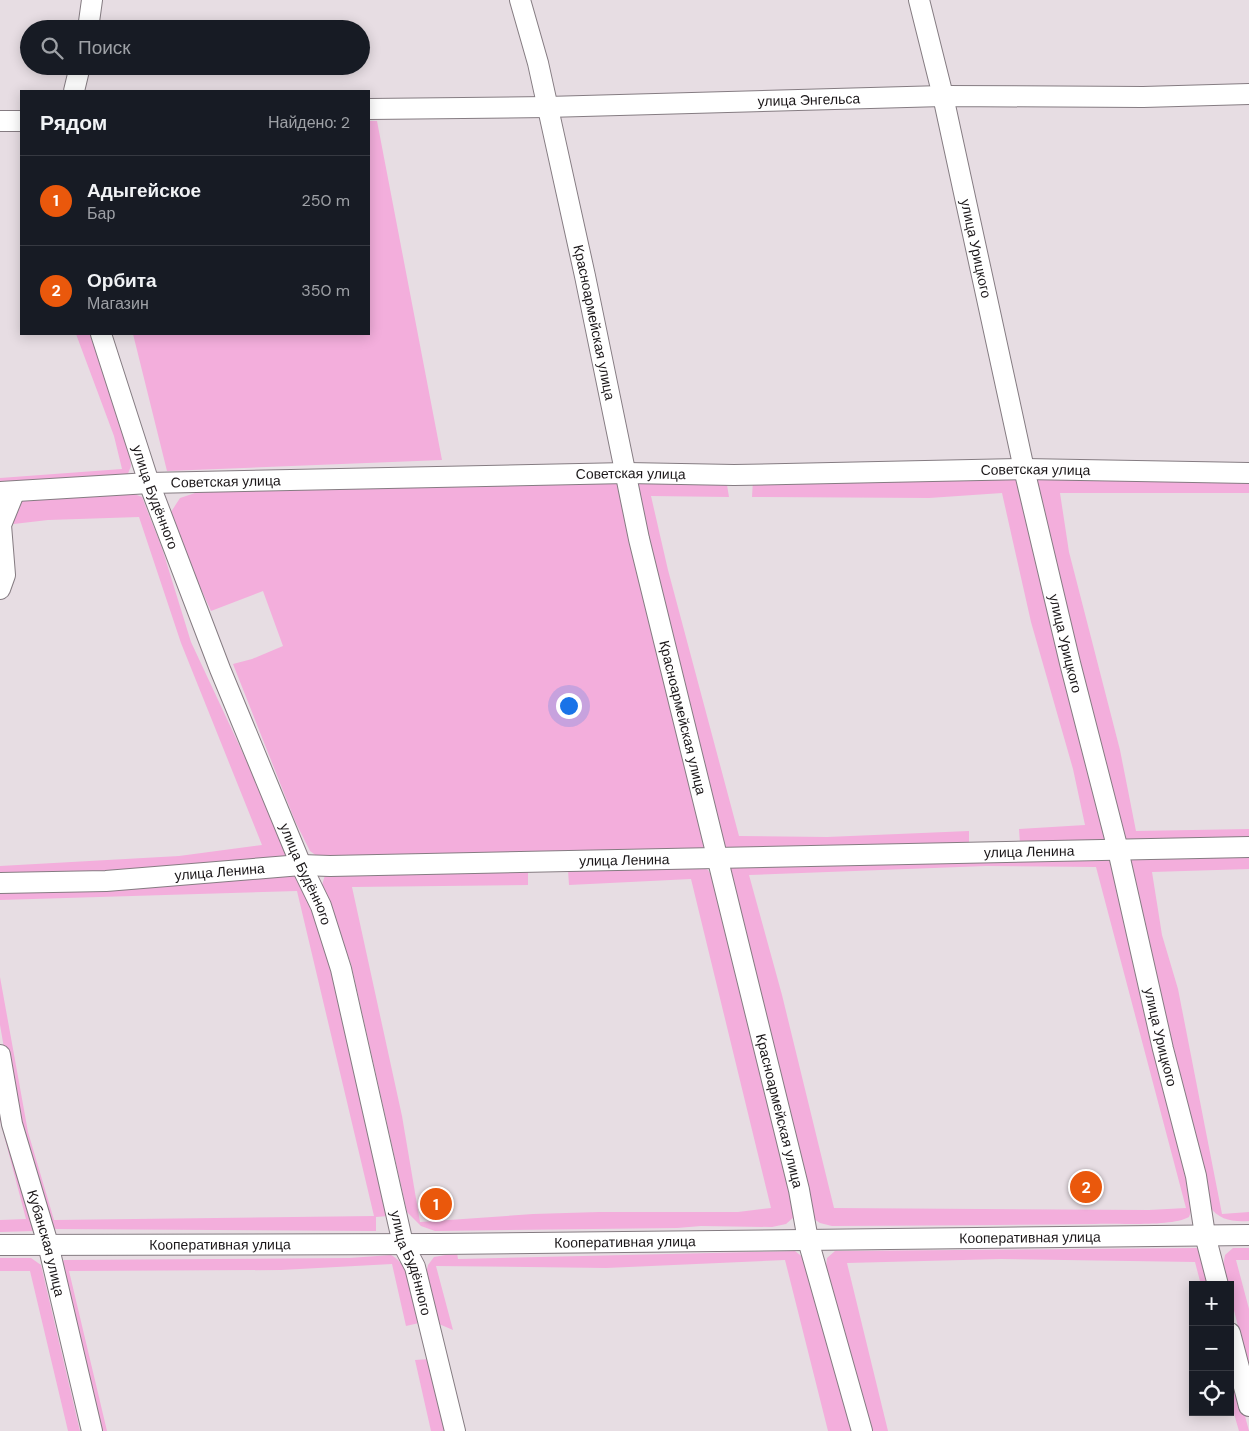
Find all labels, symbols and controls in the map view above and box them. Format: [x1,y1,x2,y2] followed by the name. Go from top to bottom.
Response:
[20,20,370,75] search box
[38,34,66,62] icon: search
[78,35,131,60] text: Поиск
[757,89,861,110] street label: улица Энгельса
[40,109,107,137] text: Рядом
[268,112,350,133] text: Найдено: 2
[87,178,201,203] text: Адыгейское
[53,190,59,211] text: 1
[302,190,350,211] text: 250 m
[957,197,996,300] street label: улица Урицкого
[87,203,115,224] text: Бар
[569,243,619,402] street label: Красноармейская улица
[87,268,157,293] text: Орбита
[51,280,61,301] text: 2
[301,280,350,301] text: 350 m
[87,293,149,314] text: Магазин
[128,443,183,552] street label: улица Будённого
[980,460,1091,479] street label: Советская улица
[576,464,686,483] street label: Советская улица
[171,471,281,492] street label: Советская улица
[1045,592,1086,695] street label: улица Урицкого
[655,639,711,797] street label: Красноармейская улица
[556,693,582,719] your location
[276,820,336,927] street label: улица Будённого
[984,842,1075,861] street label: улица Ленина
[579,850,670,870] street label: улица Ленина
[174,859,266,884] street label: улица Ленина
[1140,986,1181,1089] street label: улица Урицкого
[752,1032,807,1190] street label: Красноармейская улица
[1070,1168,1102,1206] pin: 2
[420,1185,452,1223] pin: 1
[23,1188,69,1298] street label: Кубанская улица
[387,1209,436,1317] street label: улица Будённого
[959,1228,1101,1247] street label: Кооперативная улица
[554,1232,696,1252] street label: Кооперативная улица
[149,1235,291,1254] street label: Кооперативная улица
[1189,1281,1234,1416] map controls
[1189,1281,1234,1326] button: +
[1189,1326,1234,1371] button: −
[1189,1371,1234,1416] button: locate

